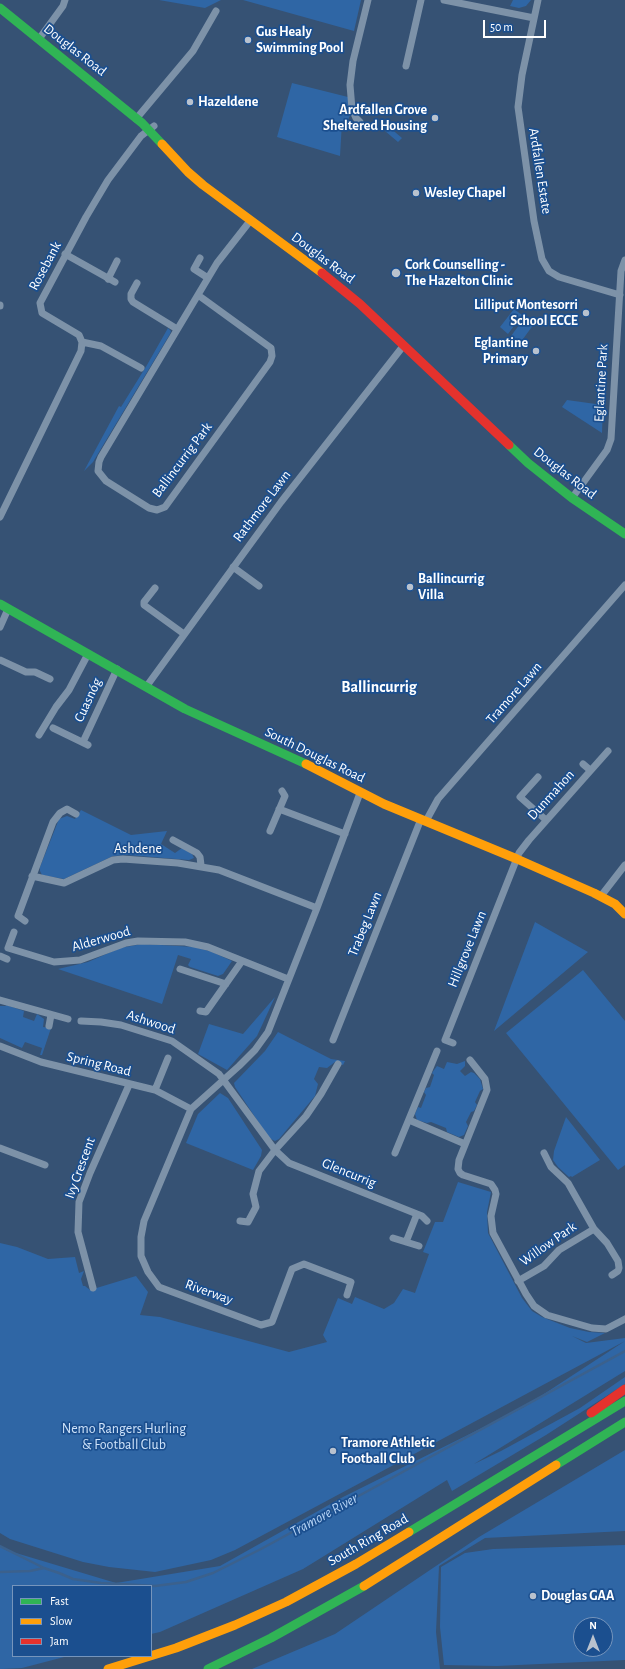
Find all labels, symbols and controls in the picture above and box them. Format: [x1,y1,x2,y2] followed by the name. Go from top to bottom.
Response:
[485,12,548,38] scale bar
[40,20,110,80] street label: Douglas Road
[490,21,513,33] text: 50 m
[256,24,344,56] place label: Gus Healy Swimming Pool
[243,35,253,45] marker: Gus Healy Swimming Pool
[198,94,258,110] place label: Hazeldene
[185,97,195,107] marker: Hazeldene
[323,102,427,134] place label: Ardfallen Grove Sheltered Housing
[430,113,440,123] marker: Ardfallen Grove Sheltered Housing
[525,127,555,215] street label: Ardfallen Estate
[424,185,506,201] place label: Wesley Chapel
[411,188,421,198] marker: Wesley Chapel
[288,229,358,287] street label: Douglas Road
[25,239,65,293] street label: Rosebank
[405,257,513,290] place label: Cork Counselling - The Hazelton Clinic
[390,267,402,279] marker: Cork Counselling - The Hazelton Clinic
[474,297,578,330] place label: Lilliput Montesorri School ECCE
[581,308,591,318] marker: Lilliput Montesorri School ECCE
[474,335,528,368] place label: Eglantine Primary
[591,344,611,422] street label: Eglantine Park
[531,346,541,356] marker: Eglantine Primary
[148,419,216,501] street label: Ballincurrig Park
[530,443,600,503] street label: Douglas Road
[230,467,294,545] street label: Rathmore Lawn
[418,571,484,604] place label: Ballincurrig Villa
[405,582,415,592] marker: Ballincurrig Villa
[483,659,545,727] street label: Tramore Lawn
[70,675,106,725] street label: Cuasnóg
[341,677,417,697] district label: Ballincurrig
[262,723,368,787] street label: South Douglas Road
[524,766,578,824] street label: Dunmahon
[114,841,162,857] street label: Ashdene
[344,889,386,959] street label: Trabeg Lawn
[444,908,490,990] street label: Hillgrove Lawn
[70,923,132,955] street label: Alderwood
[124,1006,178,1038] street label: Ashwood
[65,1048,133,1080] street label: Spring Road
[61,1135,99,1201] street label: Ivy Crescent
[319,1155,379,1191] street label: Glencurrig
[516,1218,580,1270] street label: Willow Park
[183,1276,235,1308] street label: Riverway
[62,1421,186,1454] park label: Nemo Rangers Hurling & Football Club
[341,1435,435,1468] place label: Tramore Athletic Football Club
[328,1446,338,1456] marker: Tramore Athletic Football Club
[287,1489,361,1541] water label: Tramore River
[325,1510,411,1570] street label: South Ring Road
[12,1585,152,1657] legend
[541,1588,614,1604] place label: Douglas GAA
[528,1591,538,1601] marker: Douglas GAA
[50,1595,69,1607] text: Fast
[50,1615,72,1627] text: Slow
[573,1617,613,1657] north arrow
[589,1620,597,1631] text: N
[50,1635,69,1647] text: Jam

